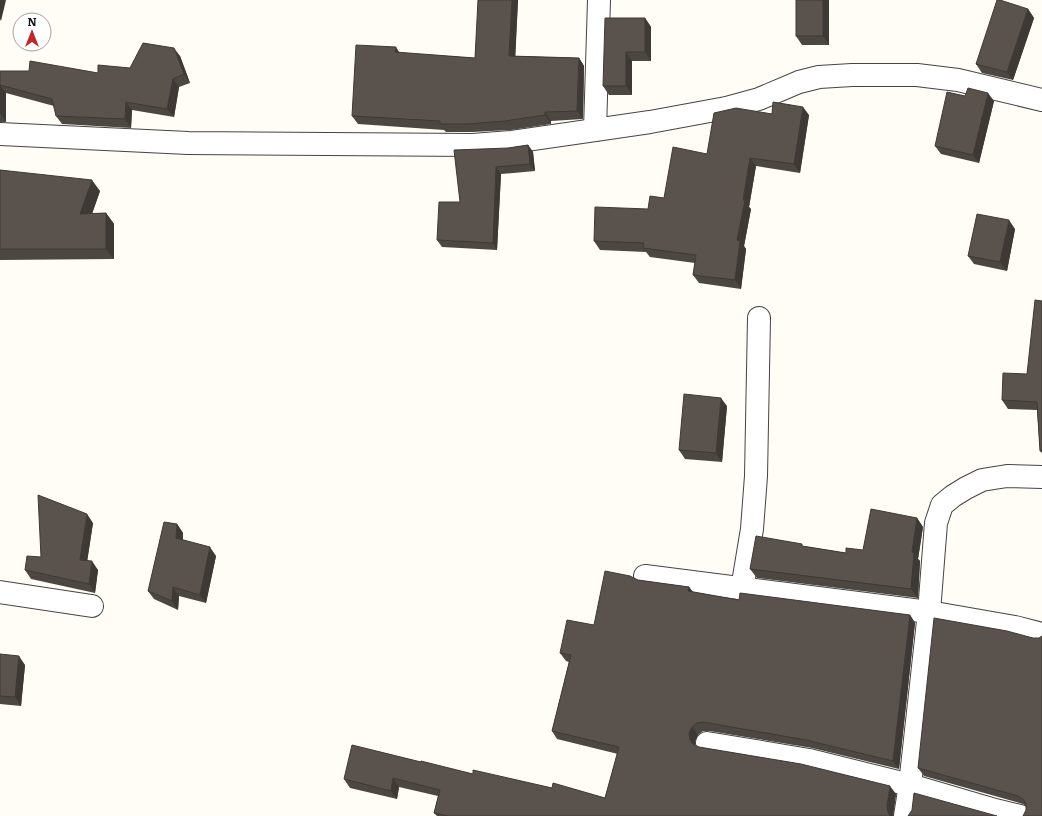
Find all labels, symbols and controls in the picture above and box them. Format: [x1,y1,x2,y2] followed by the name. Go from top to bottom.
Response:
[12,12,52,52] north arrow
[27,13,37,29] text: N

